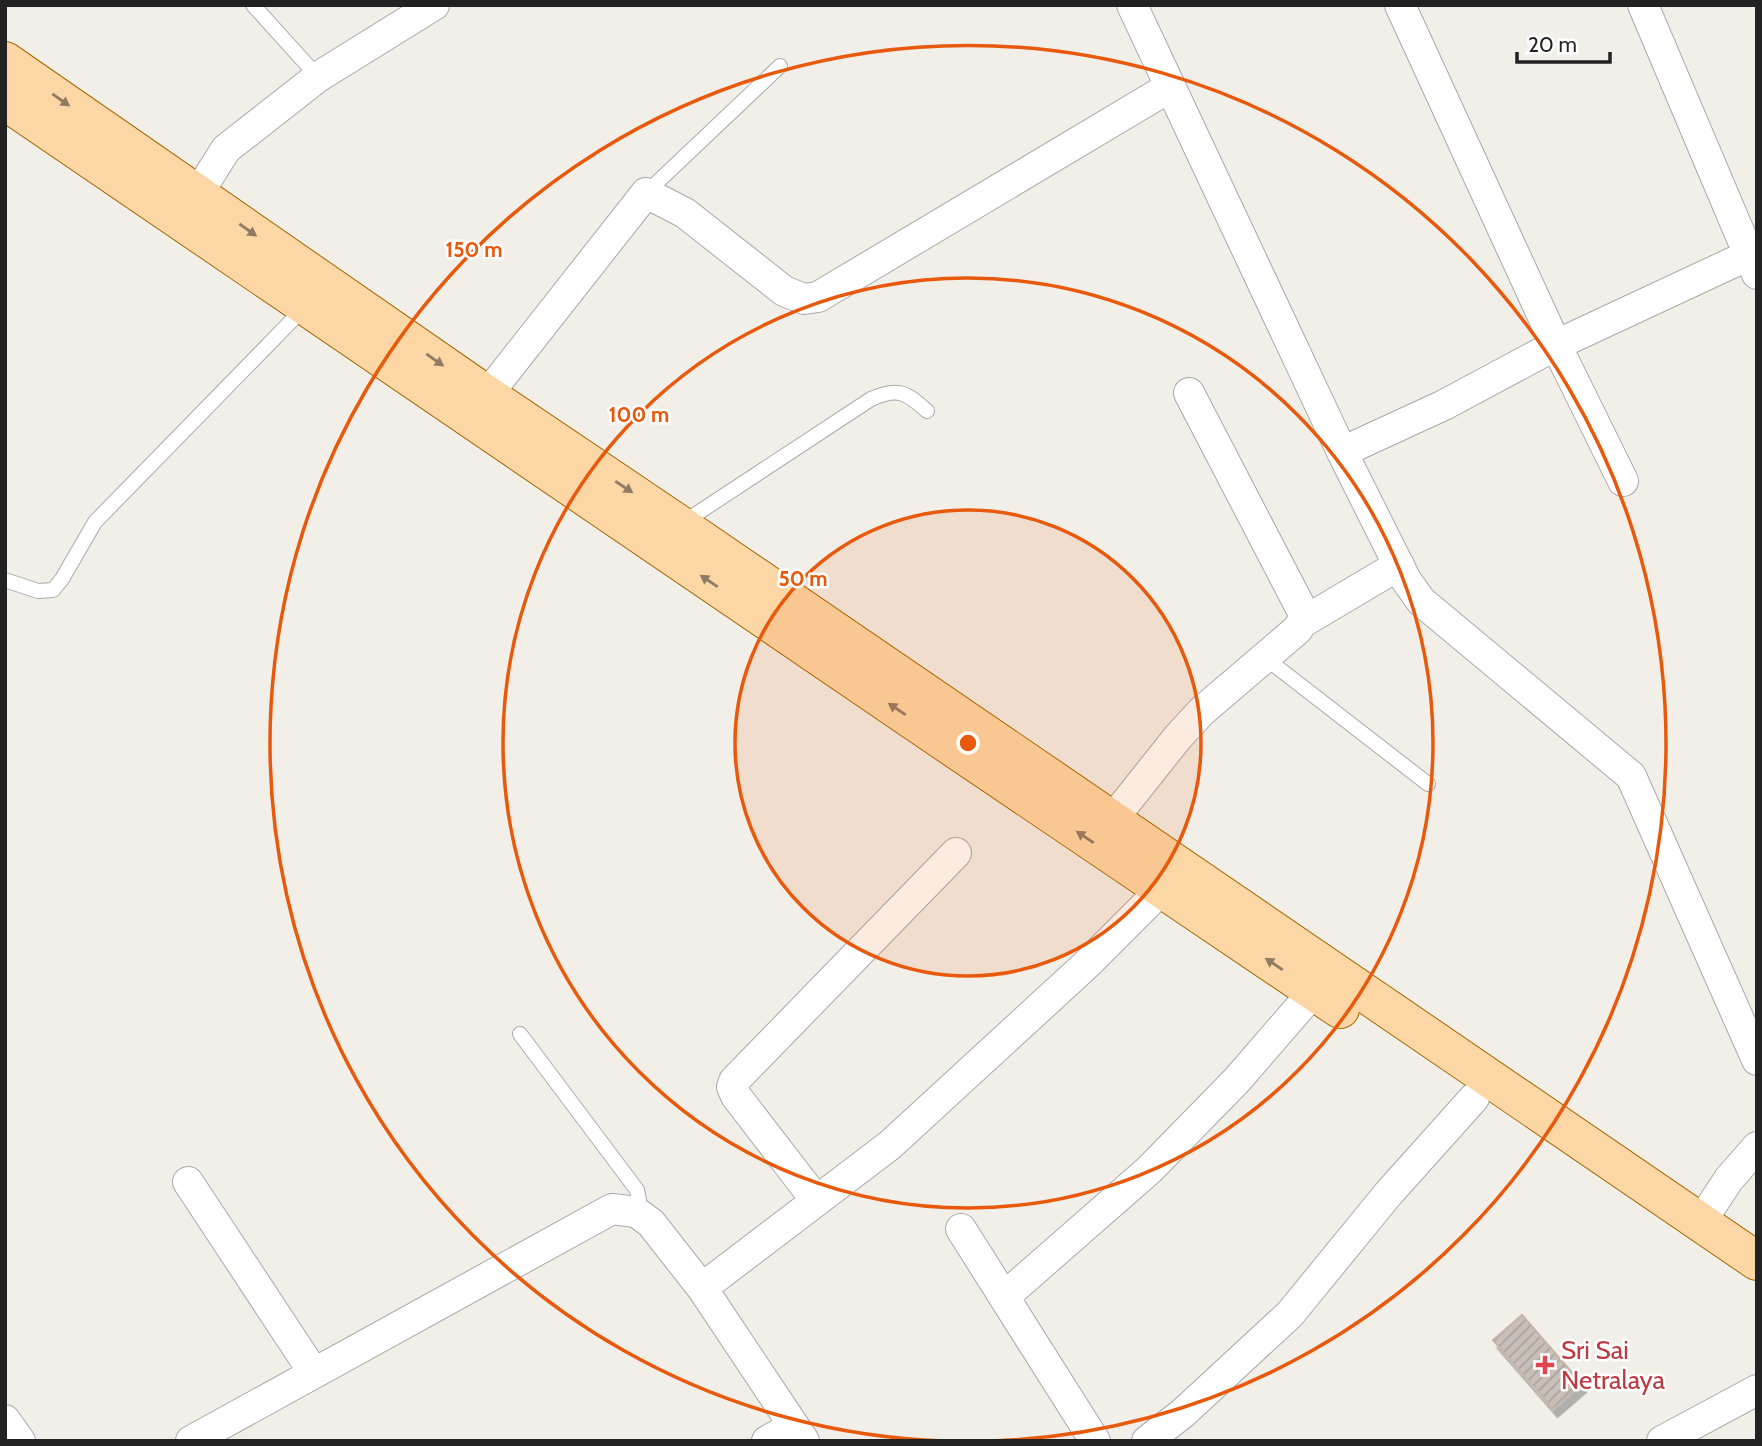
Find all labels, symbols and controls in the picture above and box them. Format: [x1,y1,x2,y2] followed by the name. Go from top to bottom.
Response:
[1517,21,1610,65] scale bar
[1528,32,1577,57] text: 20 m
[52,93,70,107] one-way arrow
[239,223,257,237] one-way arrow
[446,237,502,262] text: 150 m
[426,353,444,367] one-way arrow
[609,402,669,427] text: 100 m
[614,480,633,493] one-way arrow
[778,566,828,591] text: 50 m
[700,574,718,588] one-way arrow
[887,703,907,716] one-way arrow
[956,731,980,755] centre of rings
[1076,830,1094,844] one-way arrow
[1265,957,1283,971] one-way arrow
[1561,1334,1666,1396] place label: Sri Sai Netralaya
[1535,1355,1555,1375] marker: Sri Sai Netralaya

